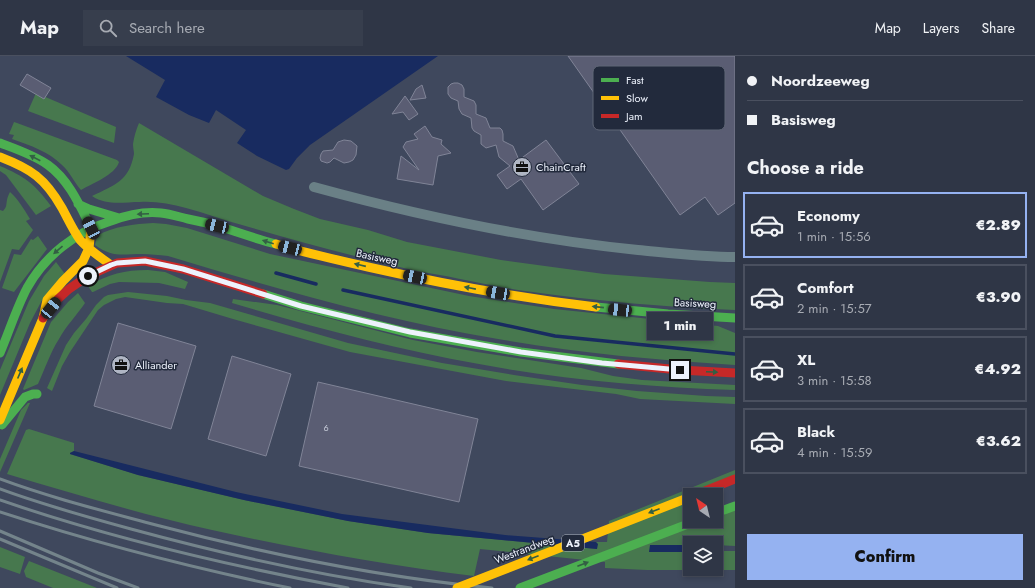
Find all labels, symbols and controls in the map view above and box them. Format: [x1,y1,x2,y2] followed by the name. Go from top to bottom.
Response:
[83,10,363,46] search box
[20,14,59,41] text: Map
[97,17,119,39] icon: search
[129,17,205,39] text: Search here
[875,18,901,38] text: Map
[923,18,959,38] text: Layers
[981,18,1015,38] text: Share
[593,66,725,130] legend
[771,70,870,92] text: Noordzeeweg
[626,72,644,88] text: Fast
[626,90,648,106] text: Slow
[624,108,643,124] text: Jam
[771,109,836,131] text: Basisweg
[29,155,41,161] one-way arrow
[747,155,864,181] text: Choose a ride
[511,156,533,178] office icon: ChainCraft
[536,159,586,175] place label: ChainCraft
[797,205,860,227] text: Economy
[749,207,785,243] icon: car
[137,210,149,217] one-way arrow
[975,214,1021,236] text: €2.89
[80,215,102,241] car
[204,217,230,235] car
[797,227,871,246] text: 1 min · 15:56
[262,239,274,245] one-way arrow
[277,239,303,257] car
[54,245,63,254] one-way arrow
[355,245,399,269] street label: Basisweg
[354,262,366,268] one-way arrow
[79,267,97,285] route start
[402,269,428,285] car
[797,277,854,299] text: Comfort
[749,279,785,315] icon: car
[464,285,476,291] one-way arrow
[485,285,511,301] car
[976,286,1021,308] text: €3.90
[673,294,717,312] street label: Basisweg
[39,295,63,321] car
[797,299,872,318] text: 2 min · 15:57
[607,303,633,317] car
[592,304,604,311] one-way arrow
[647,312,713,340] callout: 1 min
[664,316,696,335] text: 1 min
[797,349,815,371] text: XL
[749,351,785,387] icon: car
[110,354,132,376] office icon: Alliander
[135,357,177,373] place label: Alliander
[974,358,1021,380] text: €4.92
[671,361,689,379] route end
[17,366,23,378] one-way arrow
[706,369,719,375] one-way arrow
[797,371,872,390] text: 3 min · 15:58
[323,421,329,434] house number: 6
[797,421,835,443] text: Black
[749,423,785,459] icon: car
[976,430,1021,452] text: €3.62
[797,443,872,462] text: 4 min · 15:59
[683,488,723,528] north arrow
[683,488,723,576] map controls
[647,509,659,515] one-way arrow
[492,530,556,568] street label: Westrandweg
[747,534,1023,580] button: Confirm
[562,535,584,551] road number: A5
[683,536,723,576] button: layers
[526,556,538,562] one-way arrow
[577,561,589,567] one-way arrow

